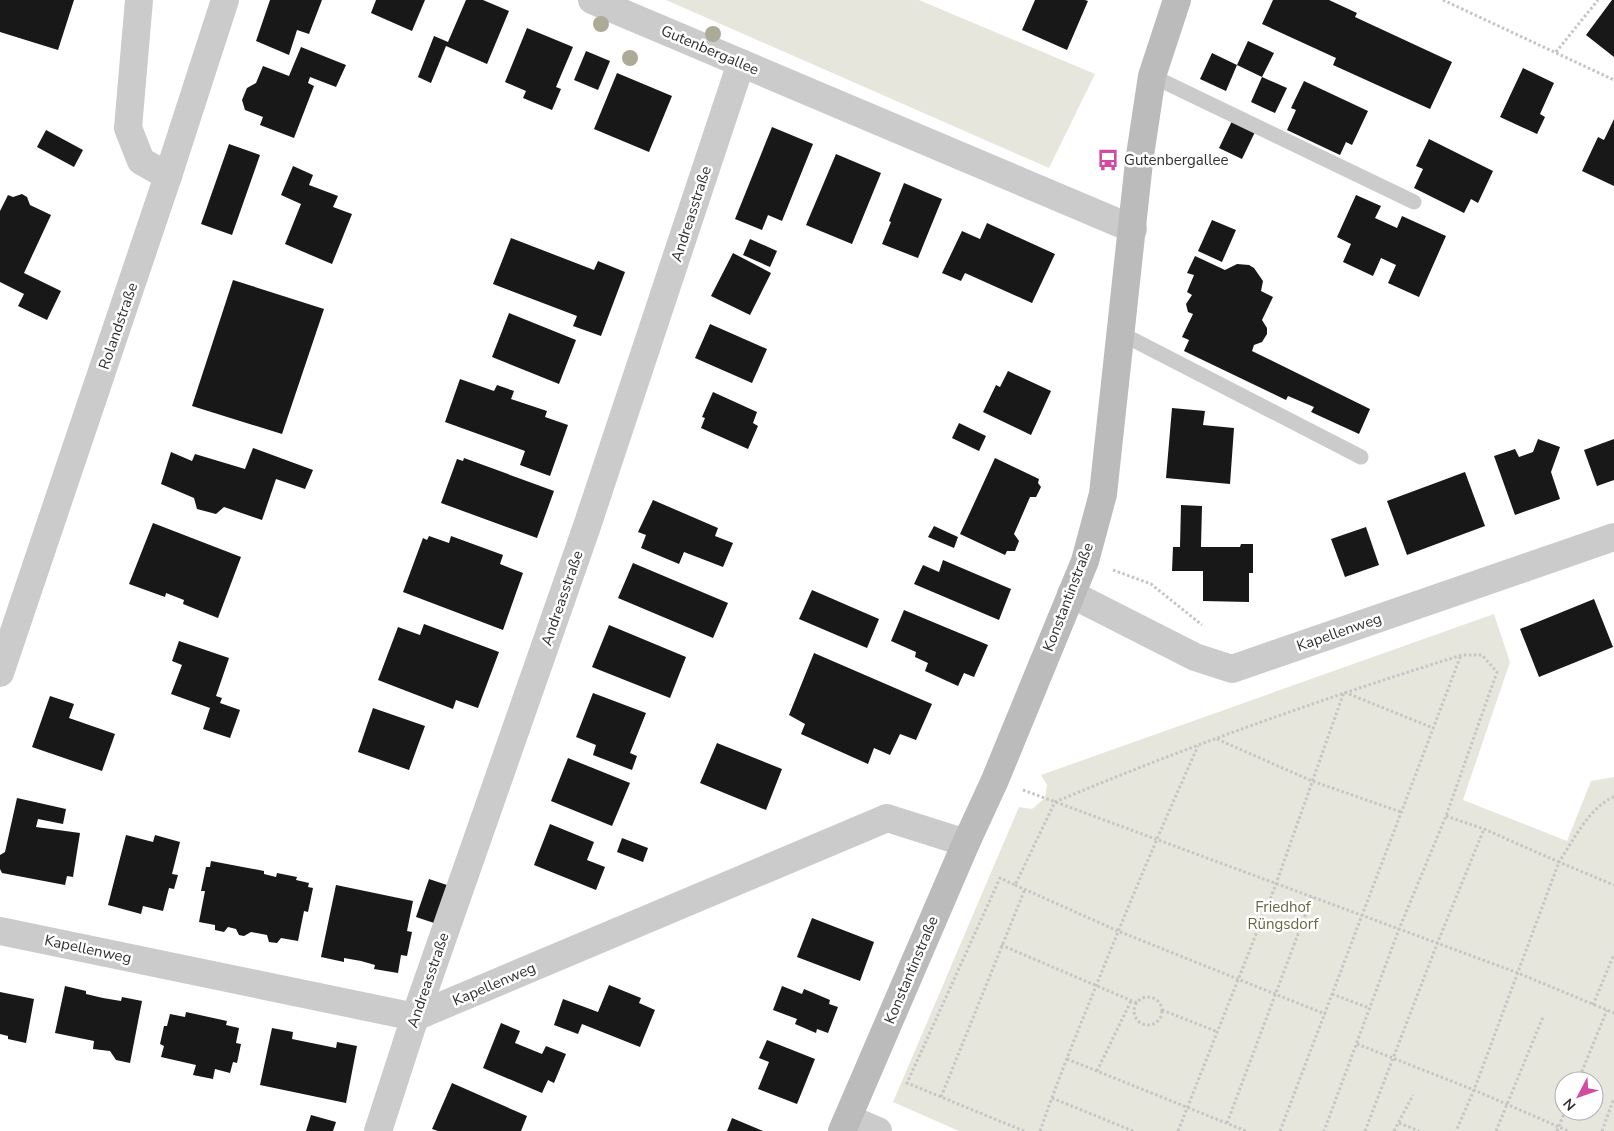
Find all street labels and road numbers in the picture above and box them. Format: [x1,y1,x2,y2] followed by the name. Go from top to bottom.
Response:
[658,20,762,80] street label: Gutenbergallee
[666,164,716,264] street label: Andreasstraße
[94,280,142,372] street label: Rolandstraße
[1038,540,1098,654] street label: Konstantinstraße
[536,548,588,648] street label: Andreasstraße
[1294,608,1384,656] street label: Kapellenweg
[879,913,943,1027] street label: Konstantinstraße
[43,930,133,968] street label: Kapellenweg
[402,930,454,1030] street label: Andreasstraße
[449,957,539,1011] street label: Kapellenweg

